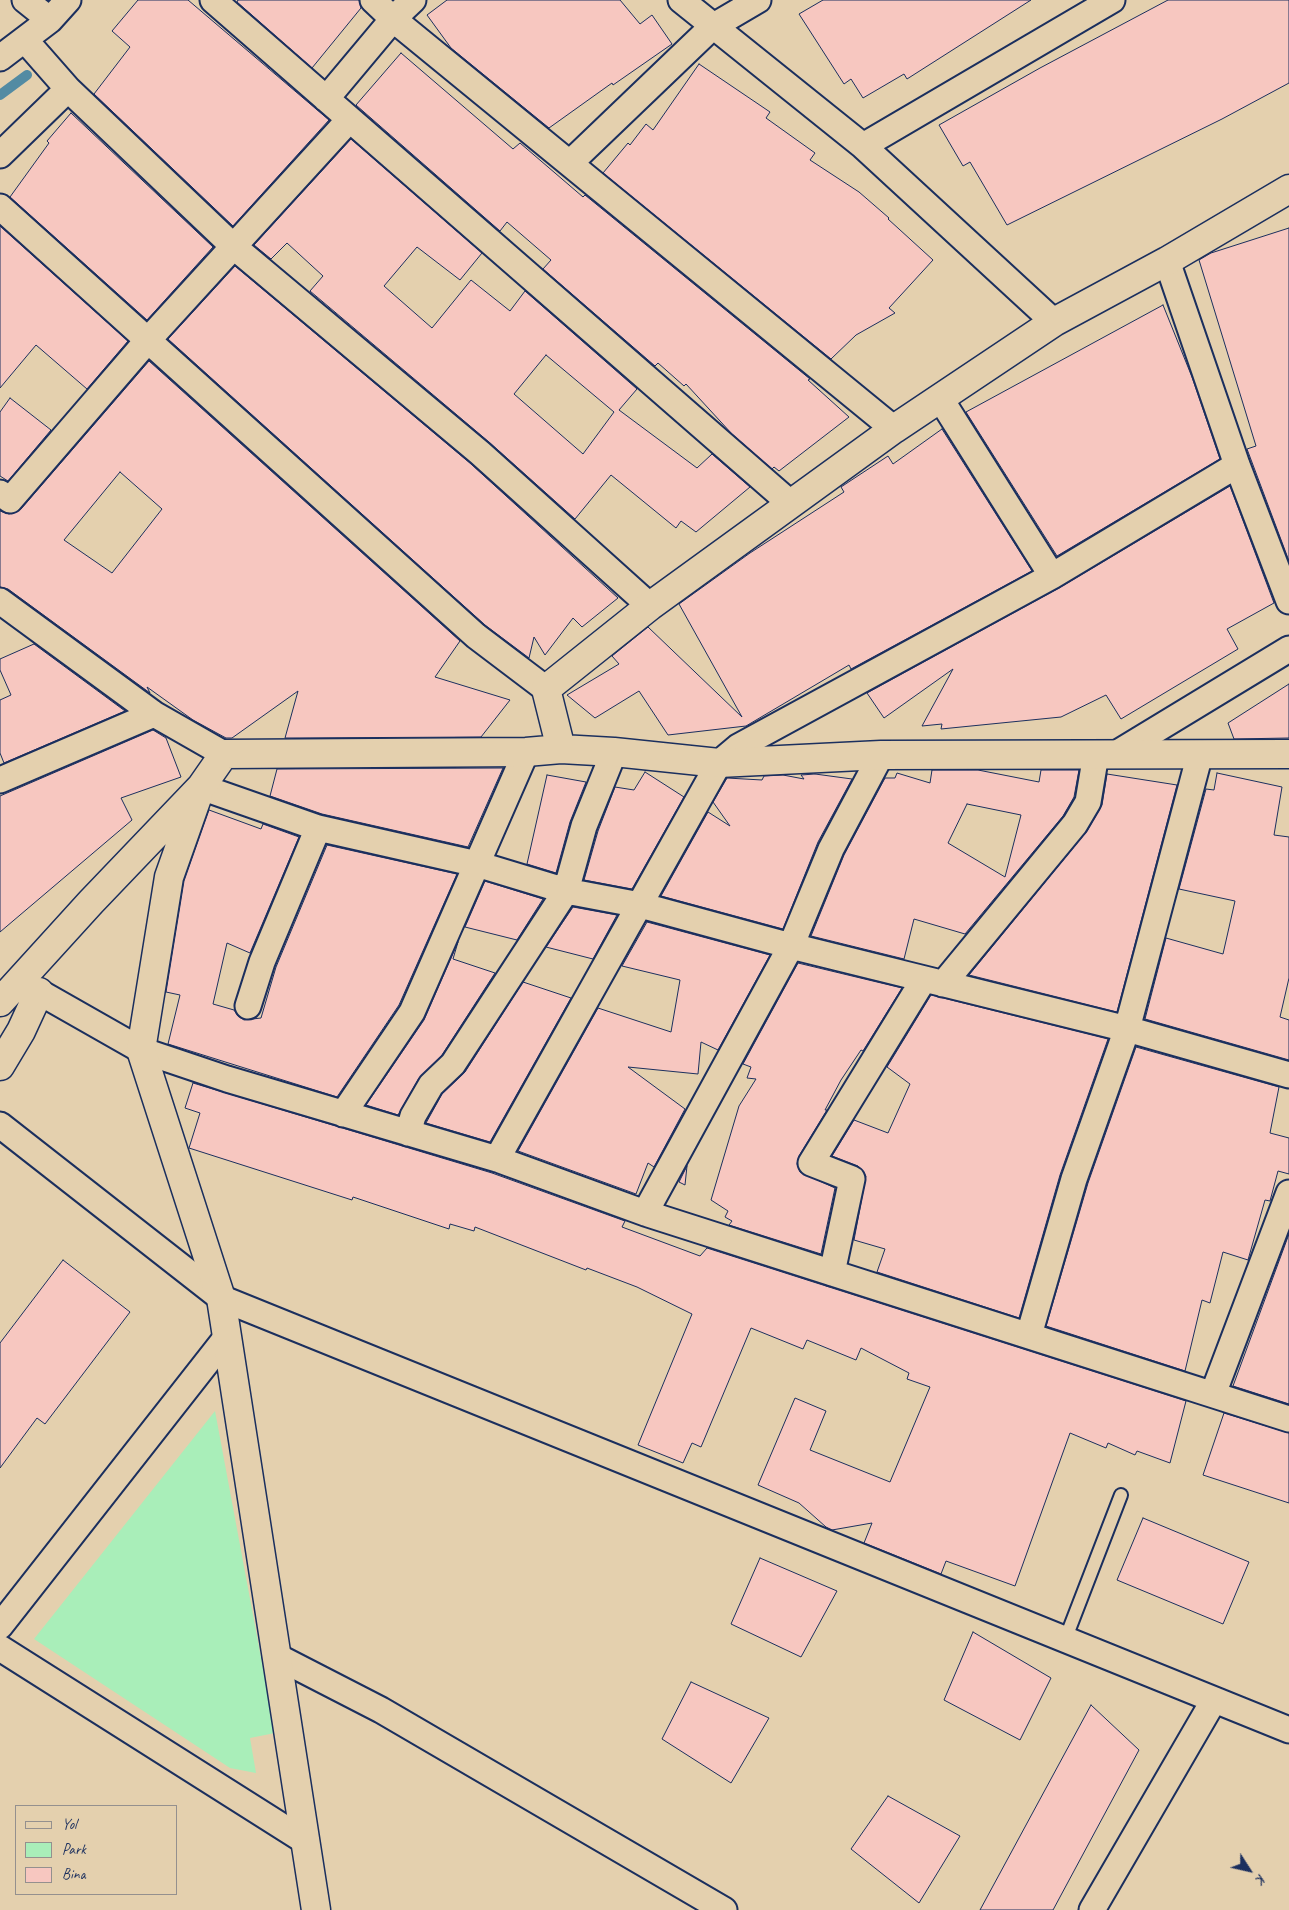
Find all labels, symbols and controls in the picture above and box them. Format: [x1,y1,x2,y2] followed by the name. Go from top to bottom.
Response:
[15,1805,178,1895] legend
[62,1815,77,1834] text: Yol
[62,1840,86,1859] text: Park
[1224,1845,1274,1895] north arrow
[62,1865,86,1884] text: Bina
[1253,1871,1271,1887] text: K

